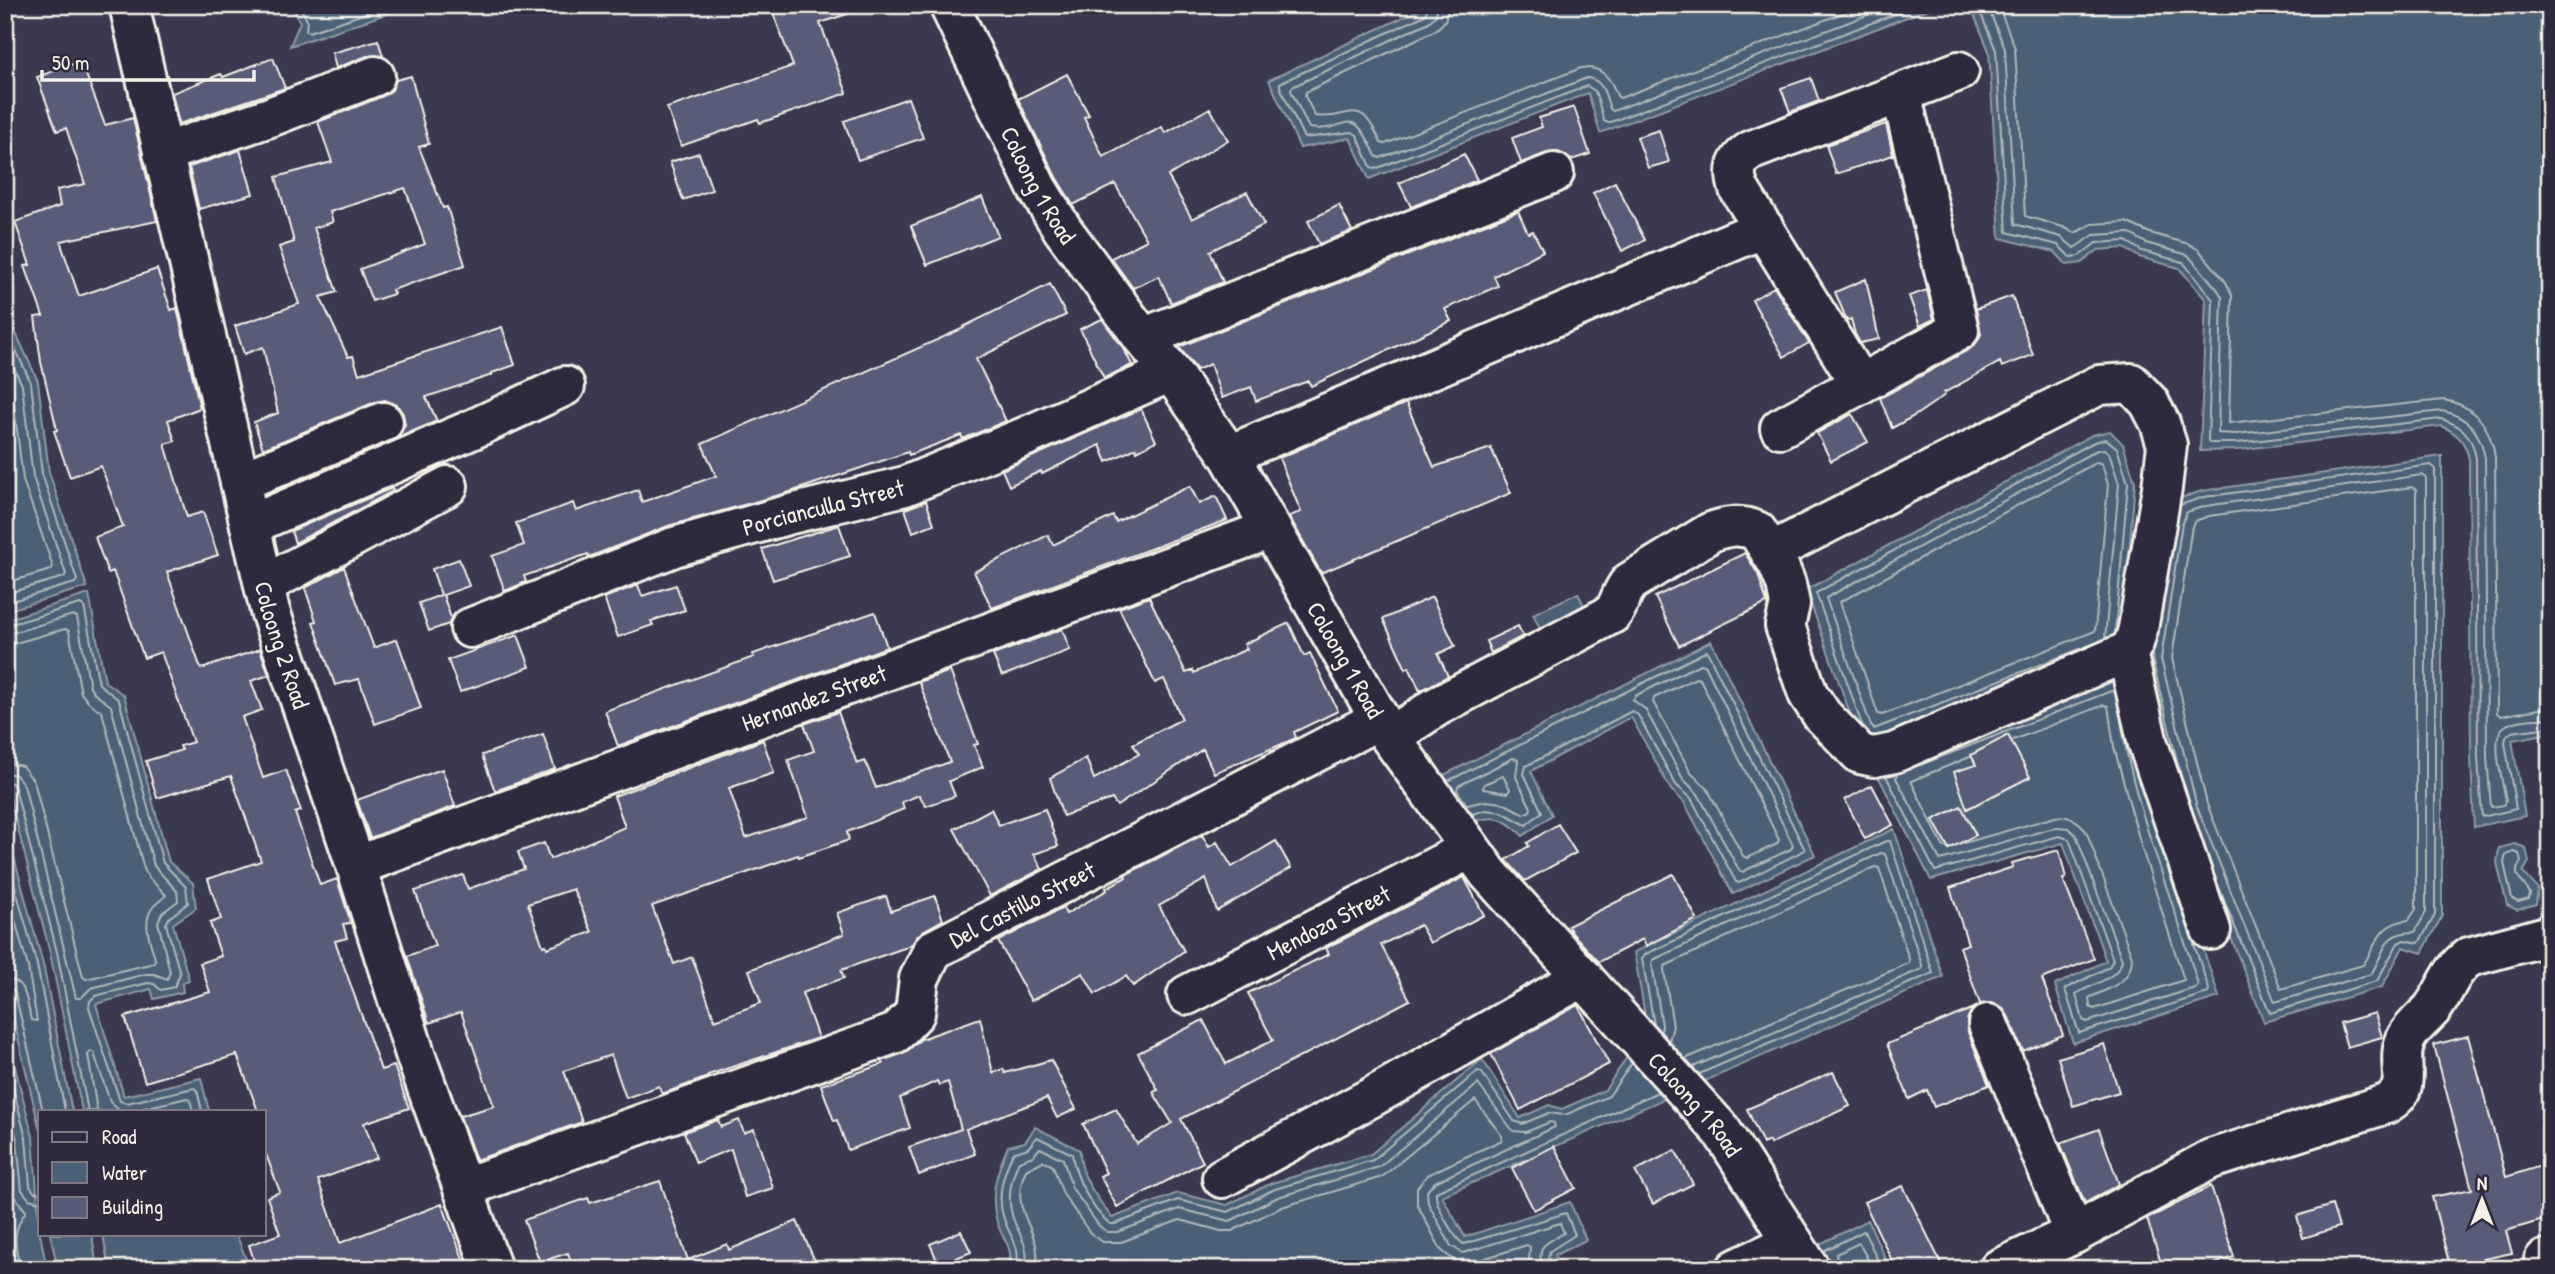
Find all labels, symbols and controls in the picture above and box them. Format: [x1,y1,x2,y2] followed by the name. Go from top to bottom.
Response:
[42,38,254,82] scale bar
[52,48,89,77] text: 50 m
[994,121,1084,250] street label: Coloong 1 Road
[739,471,908,543] street label: Porcianculla Street
[248,578,318,713] street label: Coloong 2 Road
[1300,596,1392,724] street label: Coloong 1 Road
[737,656,891,739] street label: Hernandez Street
[944,853,1101,955] street label: Del Castillo Street
[1261,877,1396,967] street label: Mendoza Street
[1641,1044,1750,1162] street label: Coloong 1 Road
[38,1110,266,1236] legend
[102,1122,136,1151] text: Road
[102,1158,147,1187] text: Water
[2446,1166,2516,1236] north arrow
[2477,1170,2487,1196] text: N
[102,1192,163,1221] text: Building

